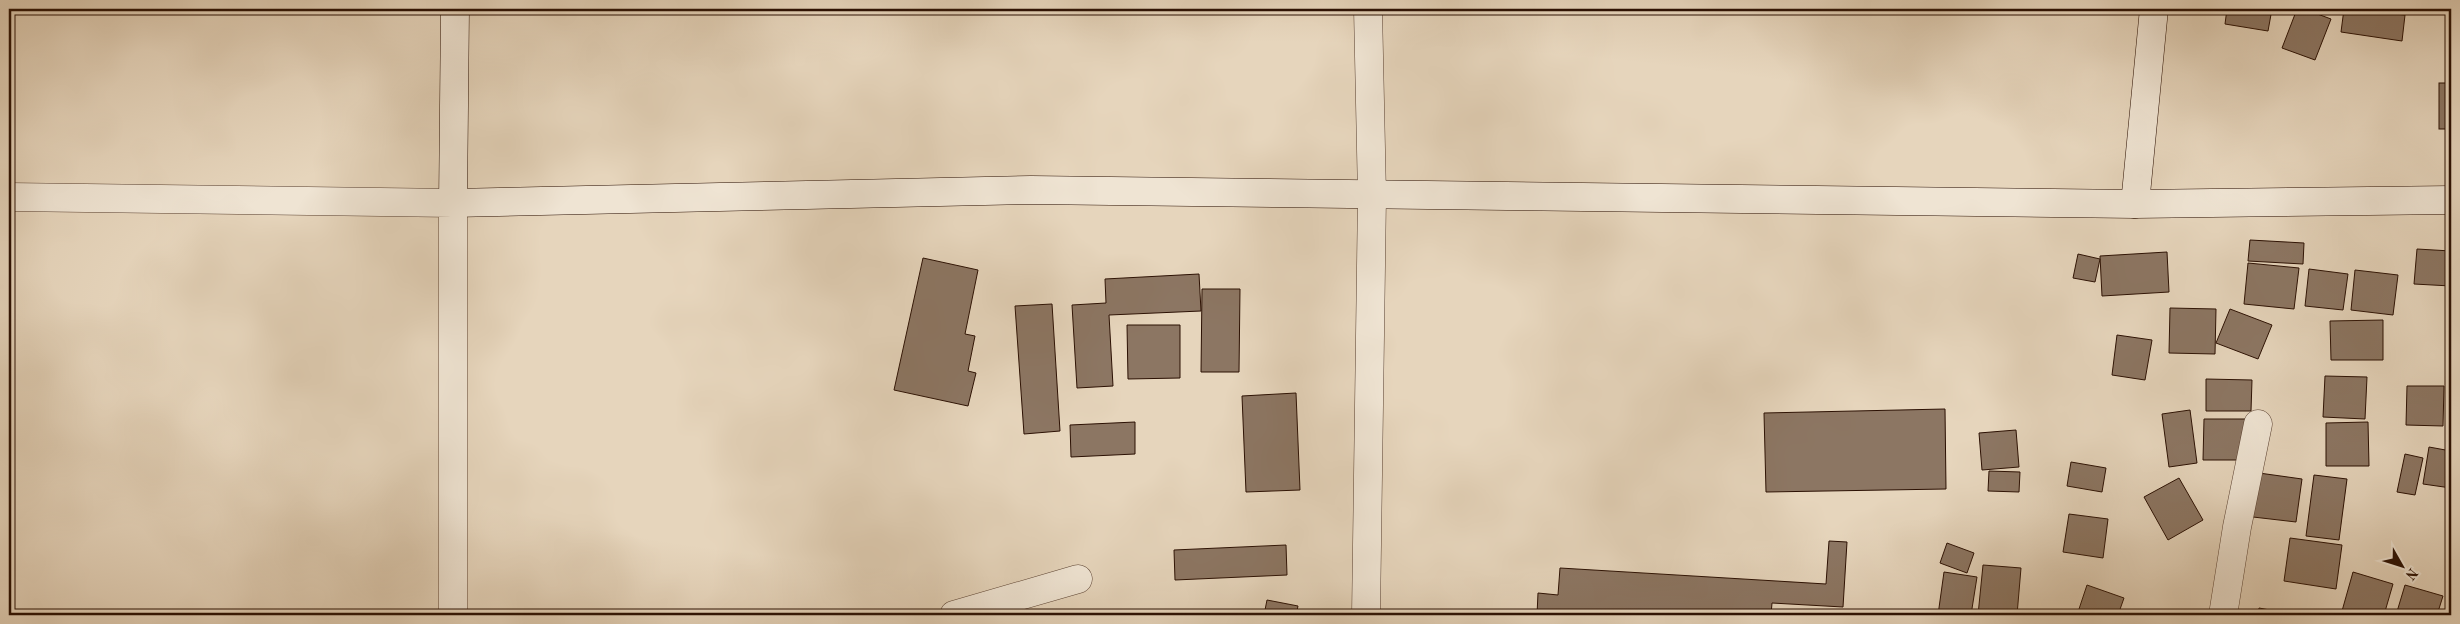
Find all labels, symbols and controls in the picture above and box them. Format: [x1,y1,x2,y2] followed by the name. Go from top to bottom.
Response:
[2378,542,2428,592] north arrow
[2402,565,2420,582] text: N

